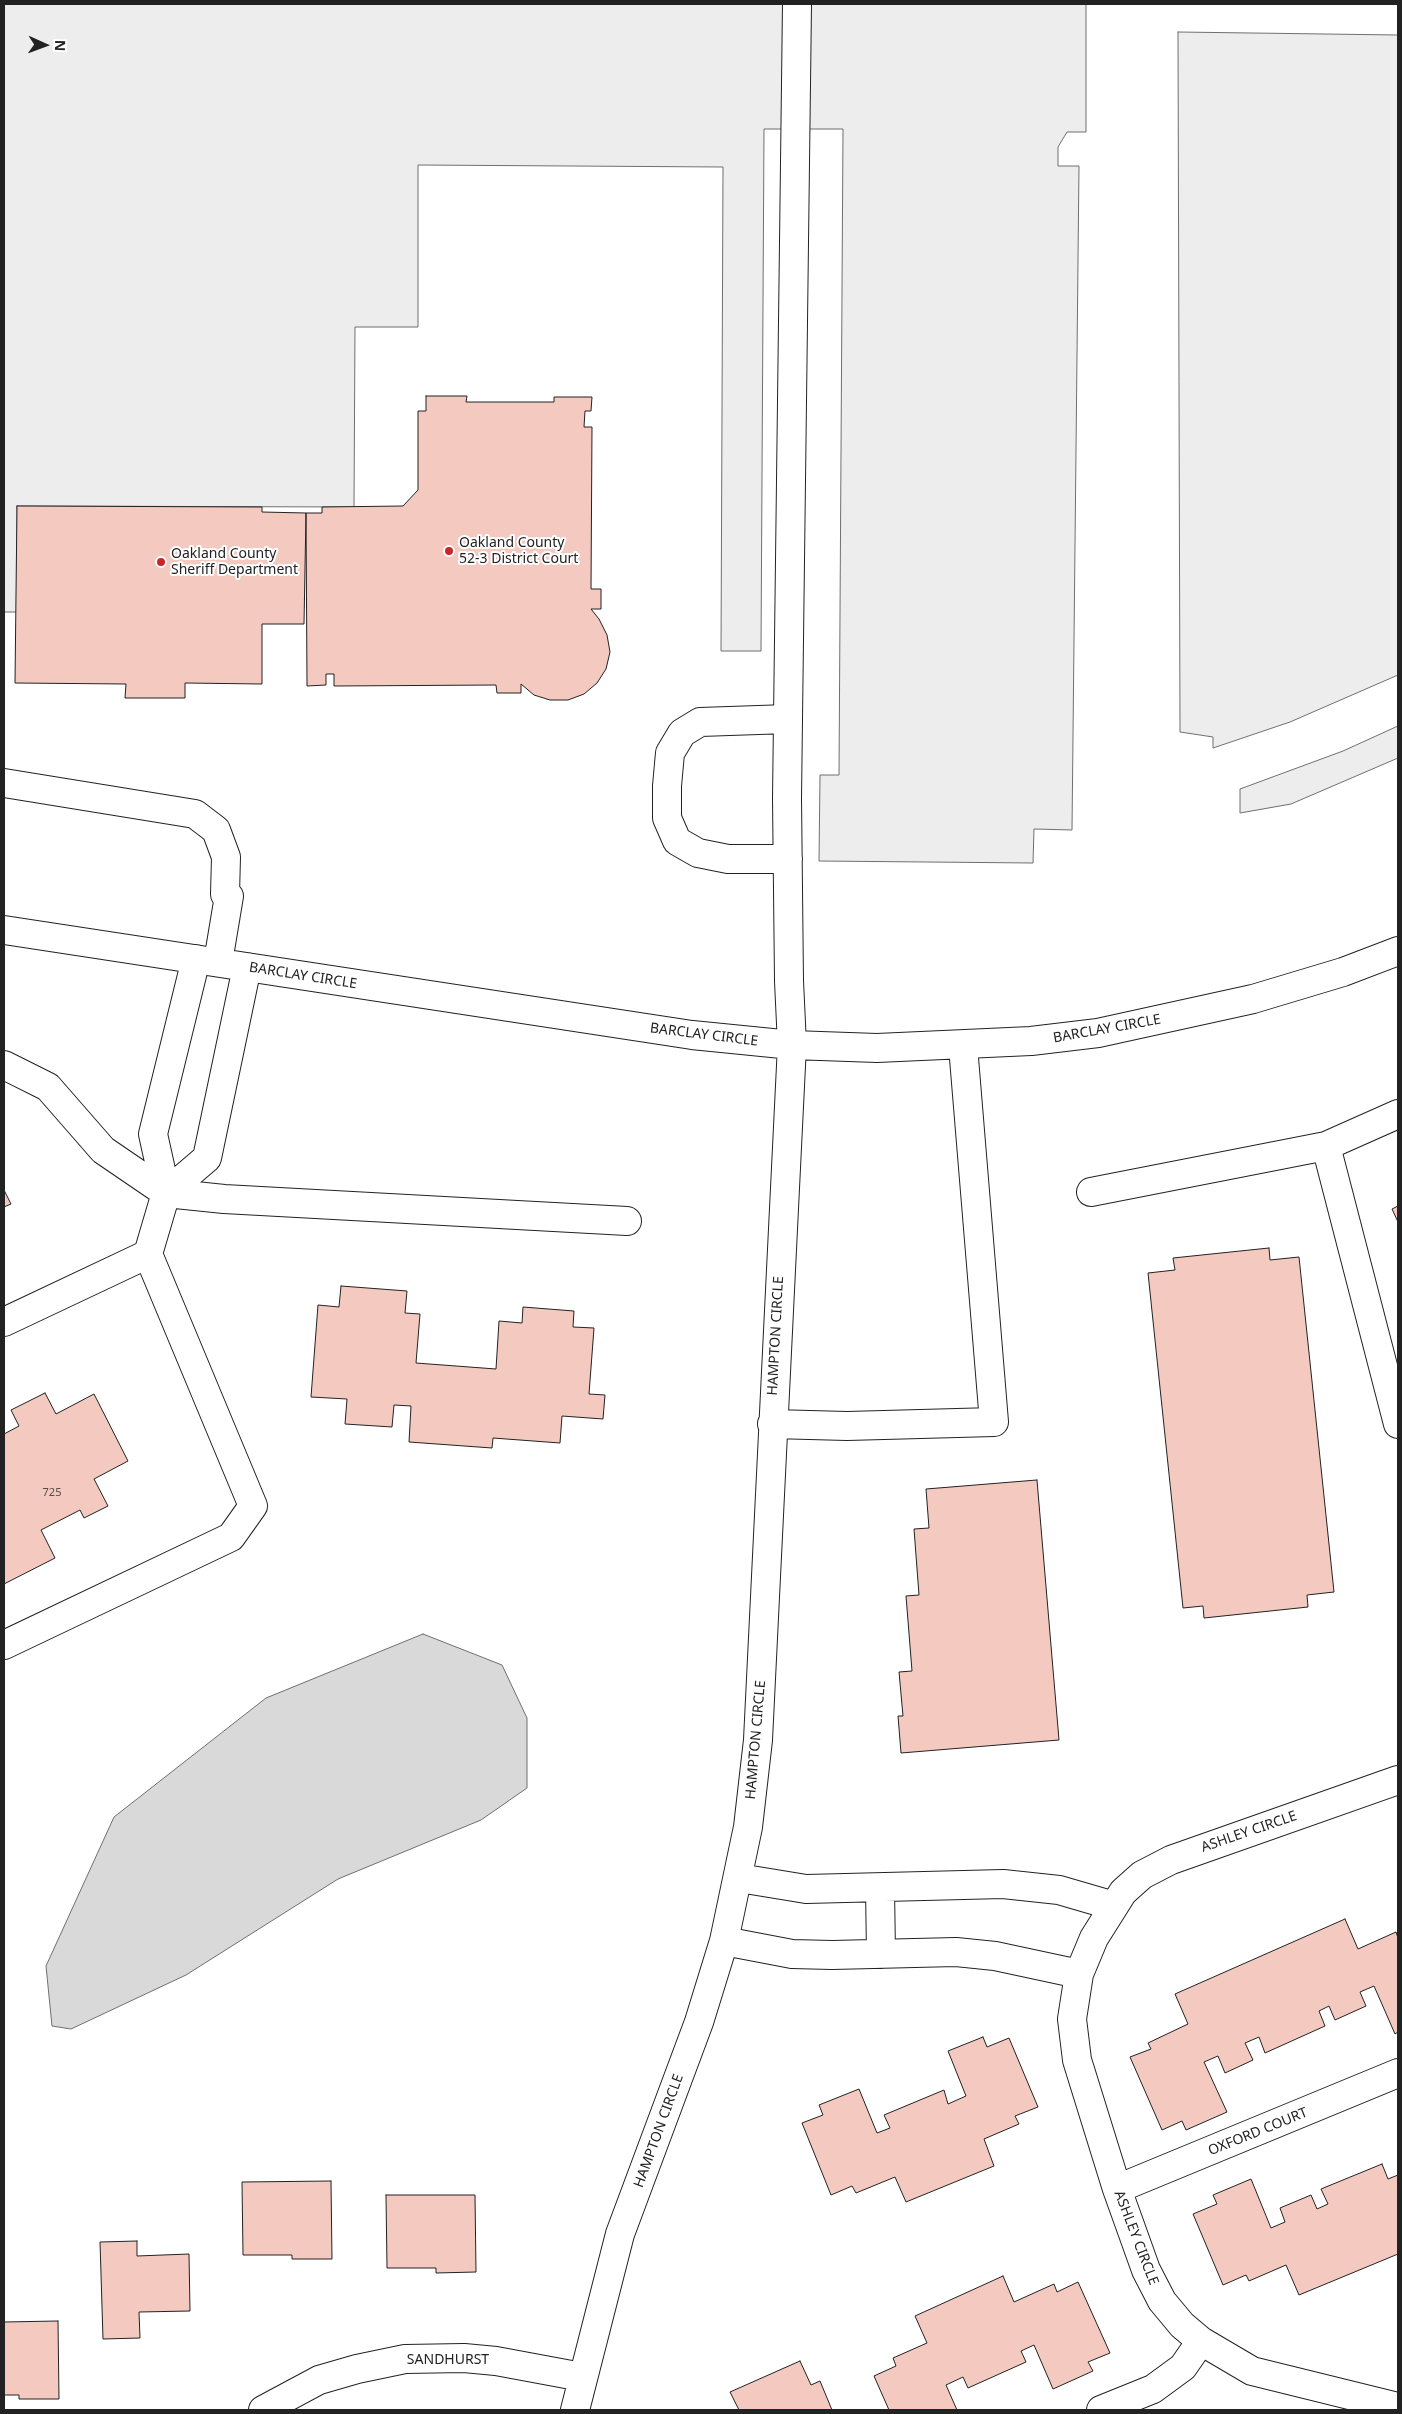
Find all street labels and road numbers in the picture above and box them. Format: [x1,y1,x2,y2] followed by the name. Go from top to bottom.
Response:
[248,959,358,993] street label: BARCLAY CIRCLE
[1052,1011,1162,1047] street label: BARCLAY CIRCLE
[649,1020,759,1050] street label: BARCLAY CIRCLE
[764,1276,788,1396] street label: HAMPTON CIRCLE
[742,1680,770,1800] street label: HAMPTON CIRCLE
[1199,1808,1299,1856] street label: ASHLEY CIRCLE
[631,2072,687,2190] street label: HAMPTON CIRCLE
[1206,2104,1310,2160] street label: OXFORD COURT
[1110,2188,1162,2288] street label: ASHLEY CIRCLE
[407,2352,489,2368] street label: SANDHURST

